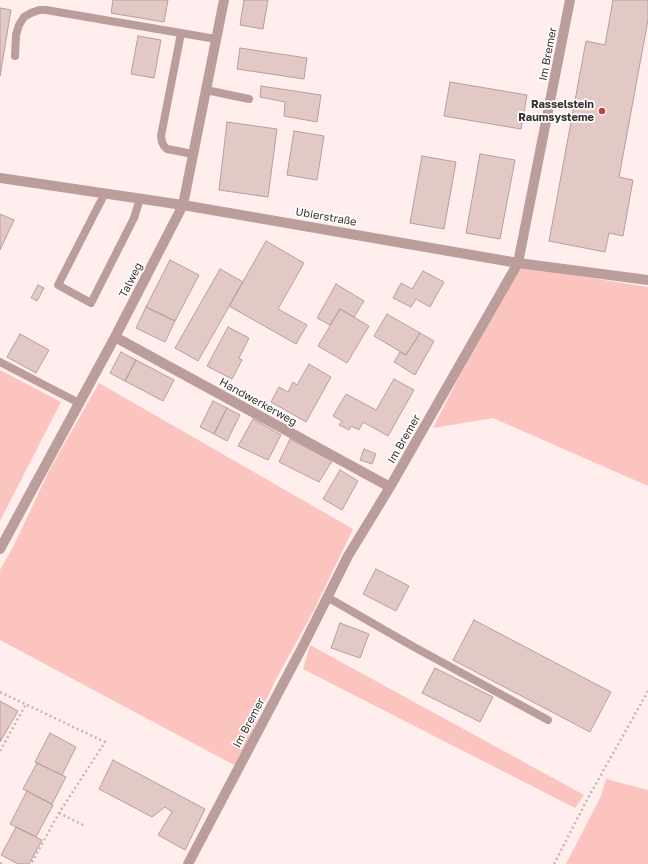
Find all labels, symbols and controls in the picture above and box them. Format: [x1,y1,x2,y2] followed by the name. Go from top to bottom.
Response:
[536,26,560,82] street label: Im Bremer
[518,98,594,124] place label: Rasselstein Raumsysteme
[597,106,607,116] marker: Rasselstein Raumsysteme
[294,205,358,229] street label: Ubierstraße
[117,260,145,300] street label: Talweg
[217,375,299,429] street label: Handwerkerweg
[385,412,423,466] street label: Im Bremer
[230,696,268,750] street label: Im Bremer

